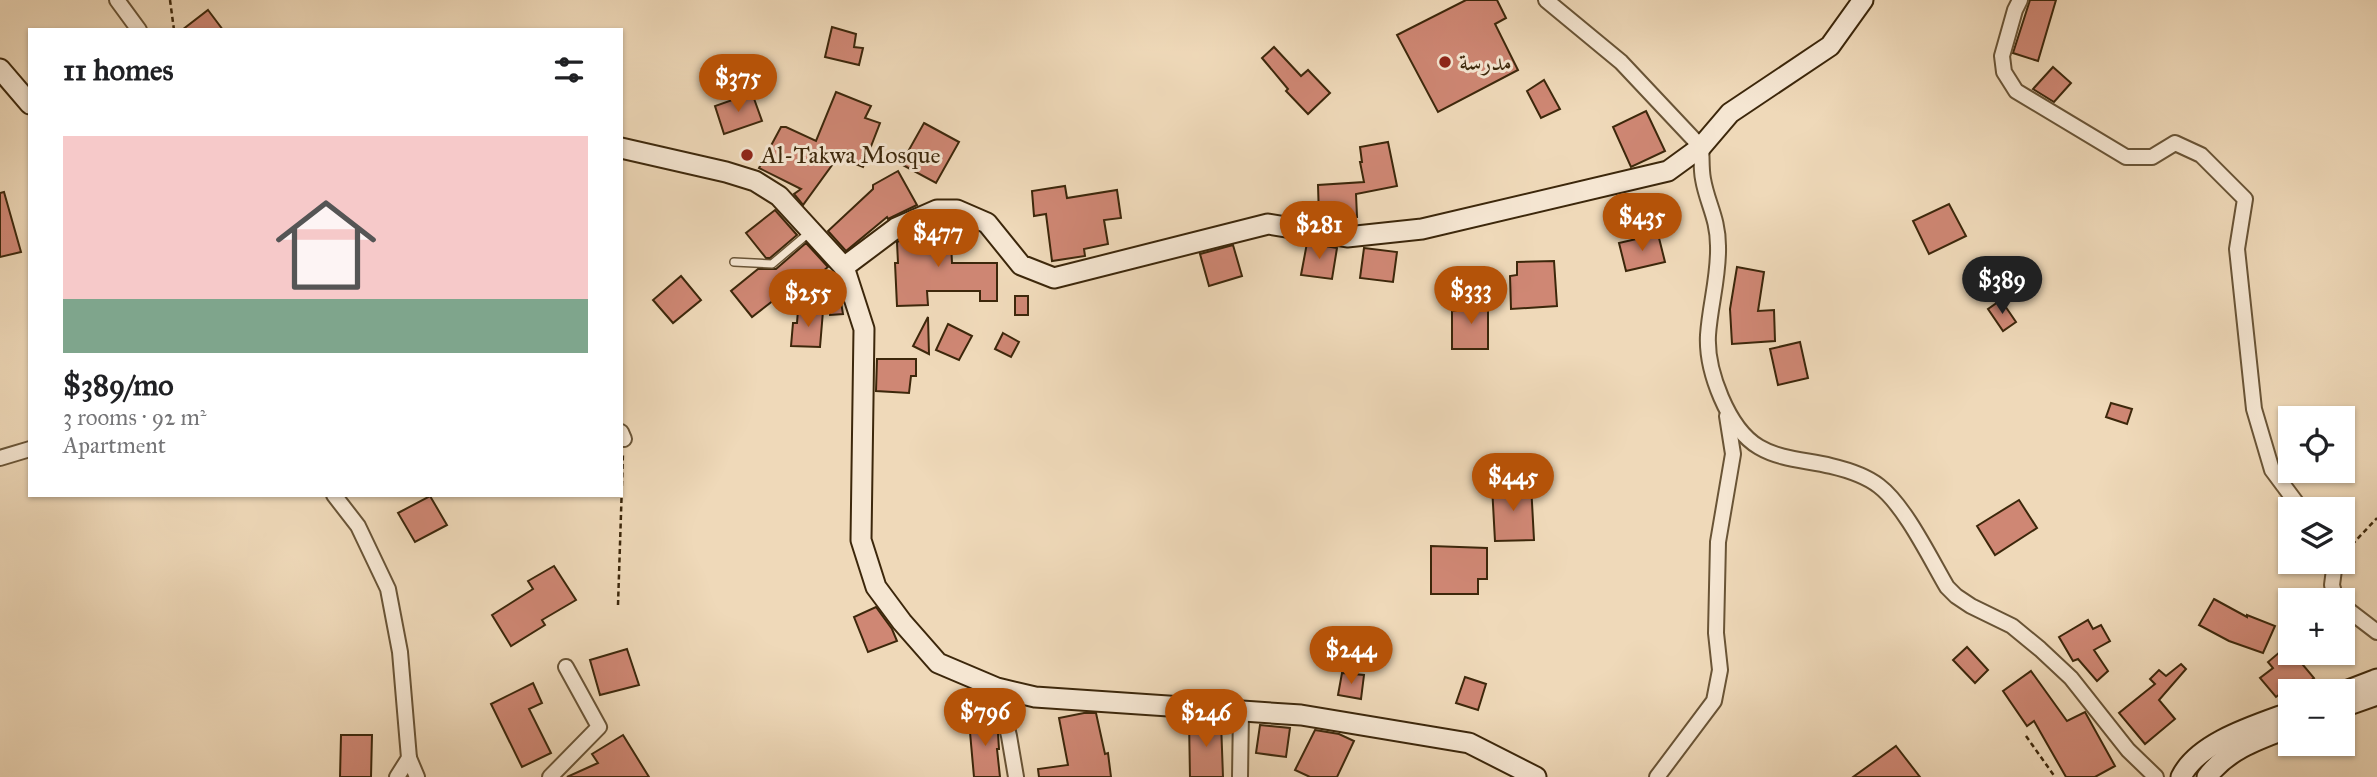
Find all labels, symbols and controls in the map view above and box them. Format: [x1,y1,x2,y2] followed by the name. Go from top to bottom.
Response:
[1459,47,1512,77] place label: مدرسة
[550,51,588,89] icon: filters
[63,52,174,88] text: 11 homes
[697,54,779,114] pin: $375
[1437,54,1453,70] marker: مدرسة
[715,63,761,91] text: $375
[760,140,940,170] place label: Al-Takwa Mosque
[739,147,755,163] marker: Al-Takwa Mosque
[263,182,389,308] icon: home
[1601,194,1683,253] pin: $435
[1278,202,1360,261] pin: $281
[1619,202,1665,230] text: $435
[897,210,979,269] pin: $477
[1296,210,1342,238] text: $281
[913,218,963,246] text: $477
[1961,256,2043,316] pin: $389
[1978,265,2026,293] text: $389
[1430,266,1512,326] pin: $333
[767,270,849,329] pin: $255
[1450,275,1492,303] text: $333
[785,278,831,306] text: $255
[63,367,174,403] text: $389/mo
[63,403,206,431] text: 3 rooms · 92 m²
[2278,406,2355,756] map controls
[2278,406,2355,483] button: locate
[63,431,166,459] text: Apartment
[1472,454,1554,513] pin: $445
[1488,462,1538,490] text: $445
[2278,497,2355,574] button: layers
[2278,588,2355,665] button: +
[1310,626,1392,686] pin: $244
[1326,635,1376,663] text: $244
[2278,679,2355,756] button: −
[944,688,1026,748] pin: $796
[1165,690,1247,749] pin: $246
[960,697,1010,725] text: $796
[1181,698,1231,726] text: $246

